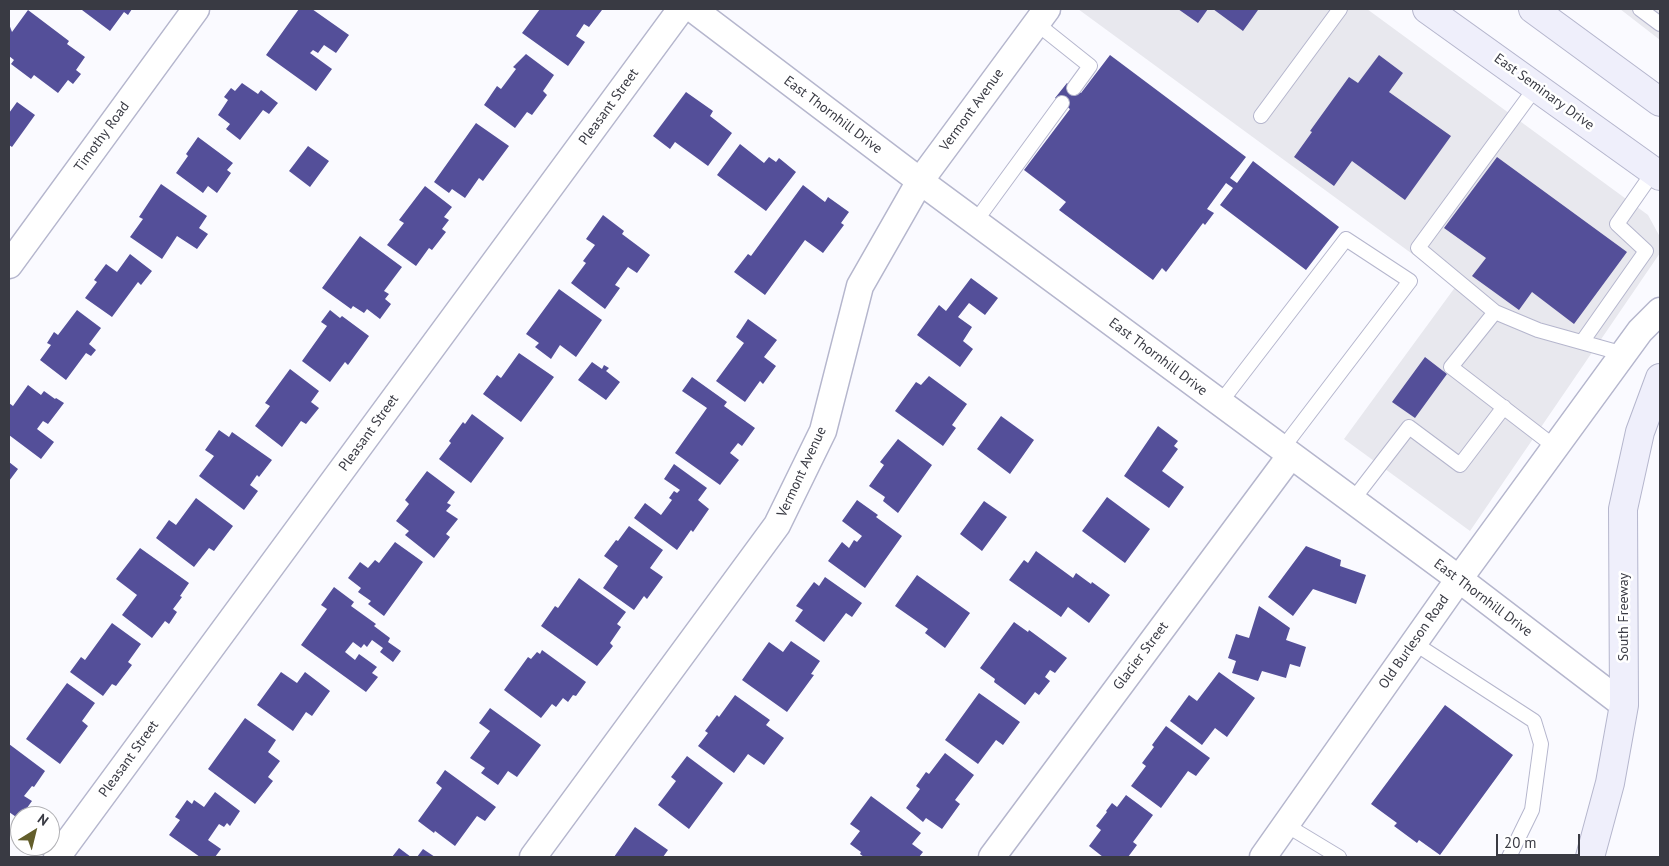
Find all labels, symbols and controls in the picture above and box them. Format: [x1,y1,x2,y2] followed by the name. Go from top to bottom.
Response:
[1491,50,1597,134] street label: East Seminary Drive
[576,65,642,149] street label: Pleasant Street
[936,66,1008,154] street label: Vermont Avenue
[780,73,886,157] street label: East Thornhill Drive
[71,99,133,175] street label: Timothy Road
[1105,315,1211,399] street label: East Thornhill Drive
[336,391,402,475] street label: Pleasant Street
[774,424,830,520] street label: Vermont Avenue
[1430,556,1536,640] street label: East Thornhill Drive
[1616,573,1632,661] street label: South Freeway
[1375,592,1453,692] street label: Old Burleson Road
[1110,619,1172,693] street label: Glacier Street
[96,717,162,801] street label: Pleasant Street
[10,806,60,856] north arrow
[34,810,52,830] text: N
[1499,824,1583,856] scale bar
[1504,833,1537,852] text: 20 m

